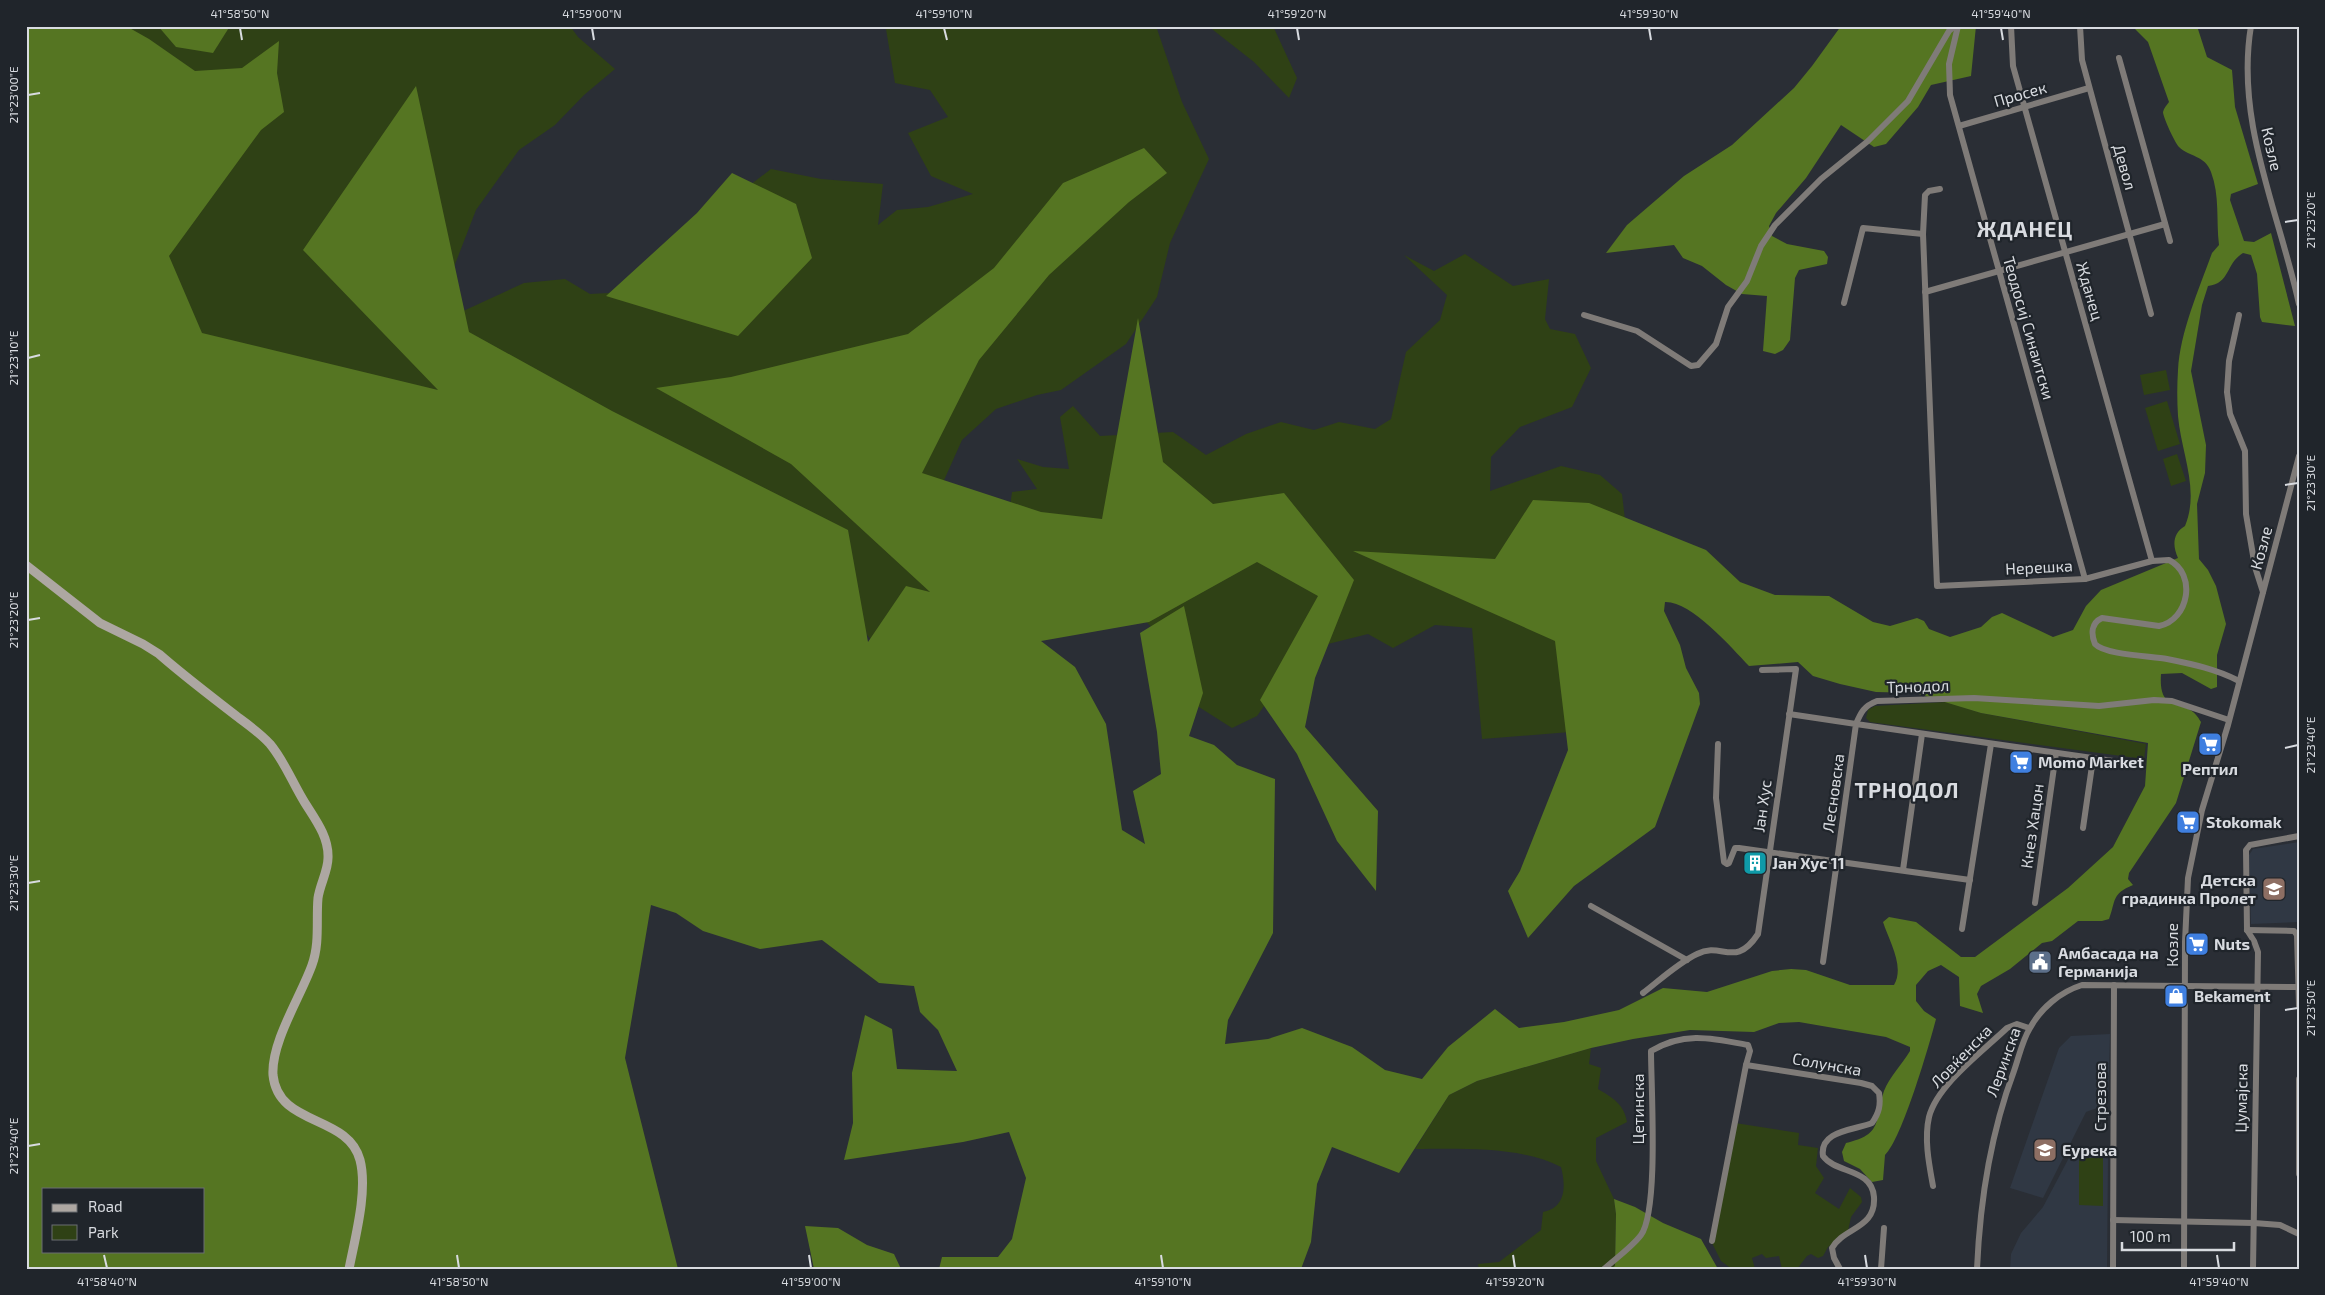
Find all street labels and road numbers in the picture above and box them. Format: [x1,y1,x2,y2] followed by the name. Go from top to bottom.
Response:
[1991,77,2049,110] street label: Просек
[2258,125,2287,173] street label: Козле
[2110,142,2141,192] street label: Девол
[1999,254,2059,402] street label: Теодосиј Синаитски
[2073,259,2108,322] street label: Жданец
[2246,524,2275,572] street label: Козле
[2005,555,2073,578] street label: Нерешка
[1886,675,1950,696] street label: Трнодол
[1818,752,1847,834] street label: Лесновска
[1748,778,1776,834] street label: Јан Хус
[2016,782,2047,870] street label: Кнез Хацон
[2162,923,2181,967] street label: Козле
[1926,1020,1995,1091] street label: Ловќенска
[1981,1025,2024,1099] street label: Леринска
[1791,1048,1863,1080] street label: Солунска
[2090,1062,2109,1132] street label: Стрезова
[2230,1063,2252,1133] street label: Џумајска
[1628,1073,1647,1145] street label: Цетинска

